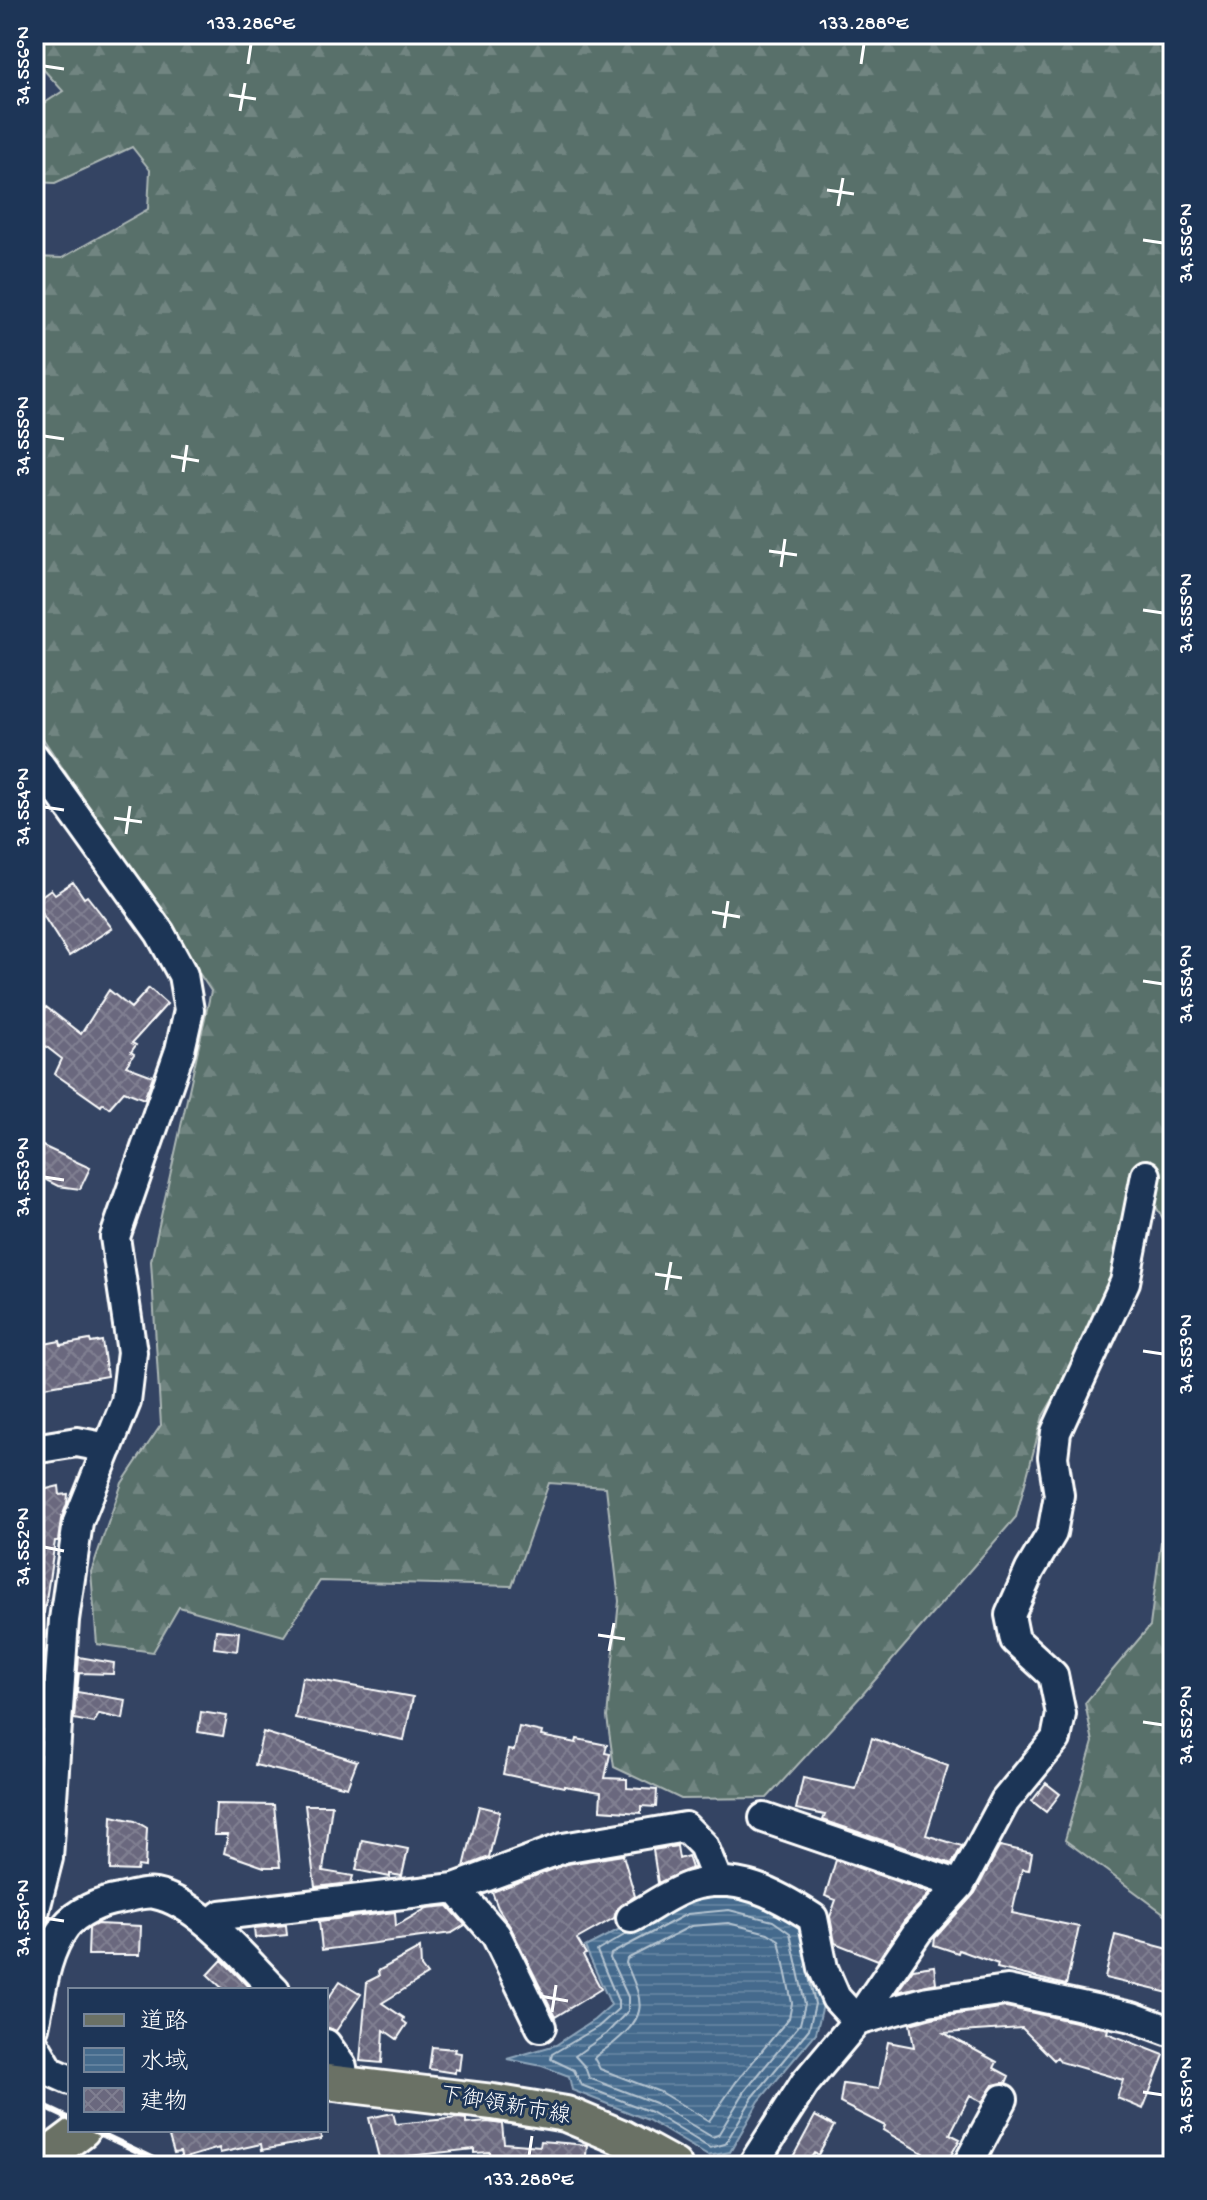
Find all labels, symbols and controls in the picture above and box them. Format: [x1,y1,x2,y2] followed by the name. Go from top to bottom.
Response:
[206,14,296,37] text: 133.286°E
[819,14,910,37] text: 133.288°E
[14,26,37,107] text: 34.556°N
[1177,203,1200,284] text: 34.556°N
[14,396,37,477] text: 34.555°N
[1177,573,1200,654] text: 34.555°N
[14,768,37,847] text: 34.554°N
[1177,945,1200,1024] text: 34.554°N
[14,1137,37,1218] text: 34.553°N
[1177,1314,1200,1395] text: 34.553°N
[14,1507,37,1588] text: 34.552°N
[1177,1685,1200,1766] text: 34.552°N
[14,1879,37,1958] text: 34.551°N
[68,1988,328,2132] legend
[140,2008,188,2038] text: 道路
[140,2048,188,2078] text: 水域
[1177,2056,1200,2135] text: 34.551°N
[438,2082,572,2131] street label: 下御領新市線
[140,2088,188,2118] text: 建物
[484,2170,575,2193] text: 133.288°E

